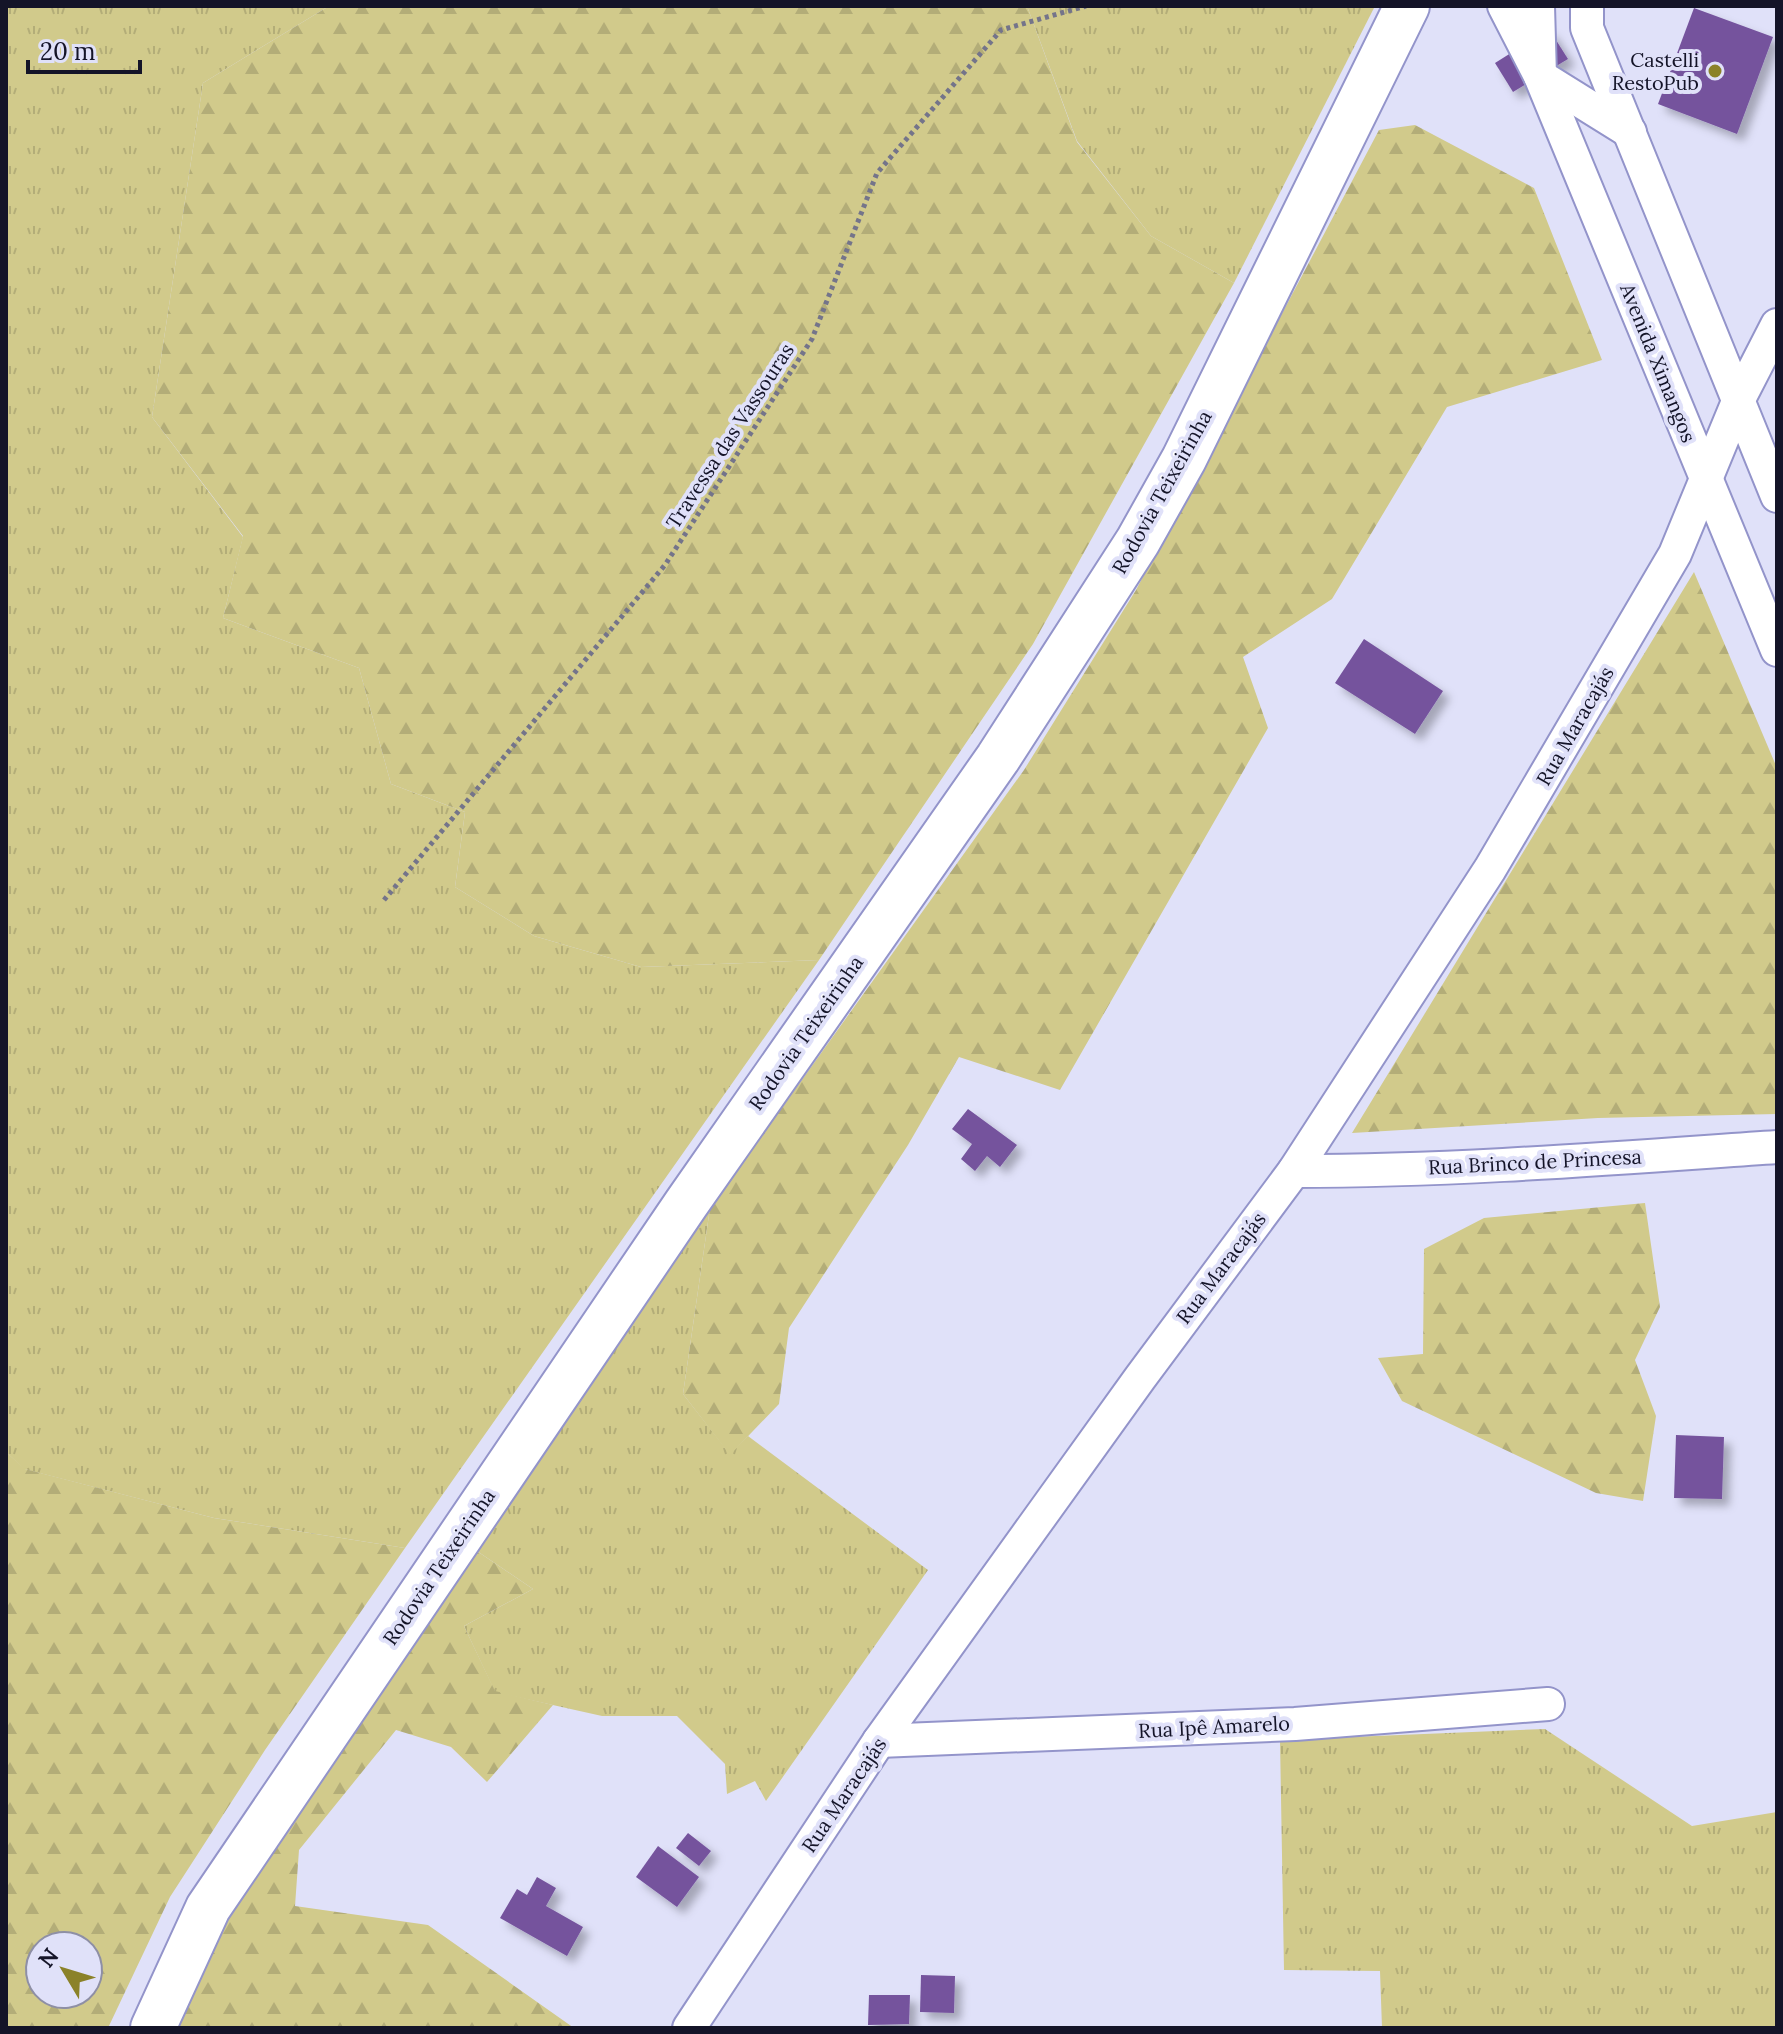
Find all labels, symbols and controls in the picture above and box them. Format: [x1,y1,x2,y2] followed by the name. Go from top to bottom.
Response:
[28,24,140,74] scale bar
[40,36,96,67] text: 20 m
[1612,47,1699,95] place label: Castelli RestoPub
[1706,62,1724,80] marker: Castelli RestoPub
[1615,279,1702,446] street label: Avenida Ximangos
[660,338,799,533] street label: Travessa das Vassouras
[1106,406,1217,578] street label: Rodovia Teixeirinha
[1530,662,1619,790] street label: Rua Maracajás
[743,951,868,1115] street label: Rodovia Teixeirinha
[1428,1143,1642,1180] street label: Rua Brinco de Princesa
[1170,1207,1271,1328] street label: Rua Maracajás
[377,1484,500,1650] street label: Rodovia Teixeirinha
[1138,1710,1290,1743] street label: Rua Ipê Amarelo
[796,1732,891,1857] street label: Rua Maracajás
[24,1930,104,2010] north arrow
[32,1942,65,1973] text: N

